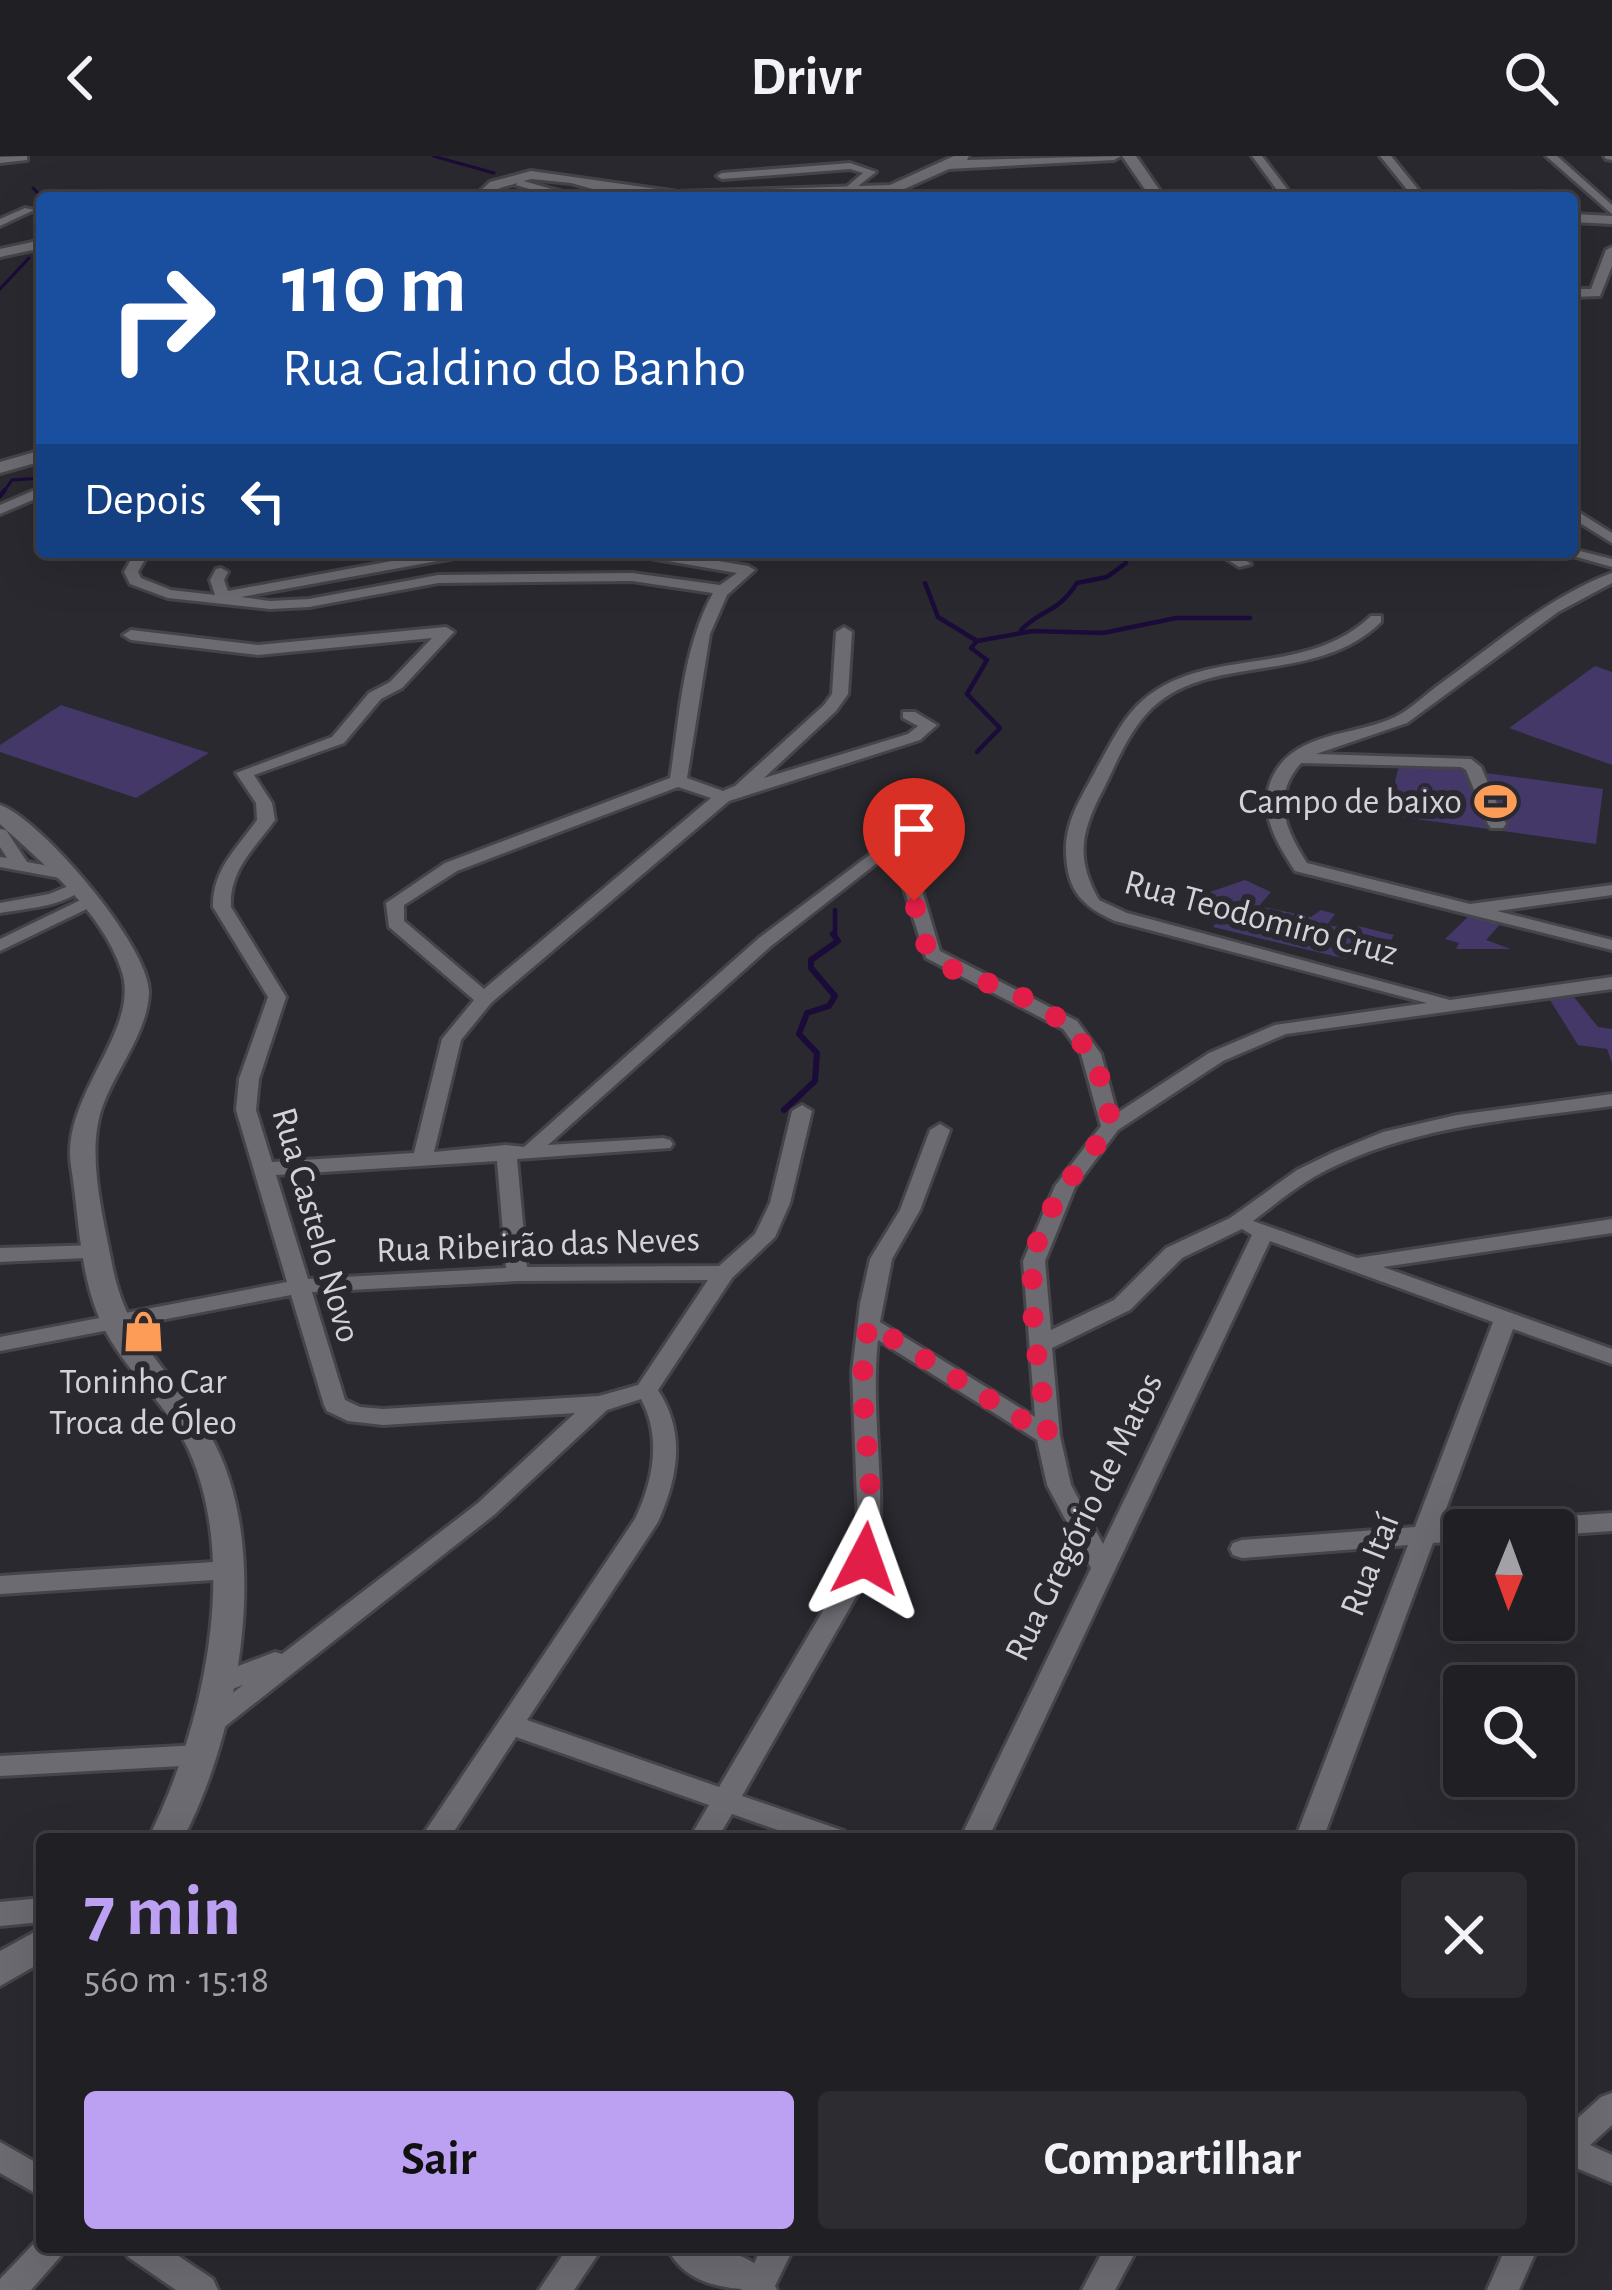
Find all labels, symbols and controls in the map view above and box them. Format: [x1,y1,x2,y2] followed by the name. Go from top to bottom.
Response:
[48,45,114,111] icon: back
[1498,45,1564,111] icon: search
[751,51,861,105] text: Drivr
[84,240,240,396] icon: right
[282,244,467,328] text: 110 m
[282,342,746,396] text: Rua Galdino do Banho
[230,468,296,534] icon: left
[84,478,206,523] text: Depois
[863,778,965,901] pin
[1473,779,1519,825] sports icon: Campo de baixo
[1238,784,1462,820] place label: Campo de baixo
[881,796,947,862] icon: arrive
[1121,864,1401,972] street label: Rua Teodomiro Cruz
[265,1104,367,1346] street label: Rua Castelo Novo
[376,1221,700,1269] street label: Rua Ribeirão das Neves
[120,1309,166,1355] shop icon: Toninho Car Troca de Óleo
[49,1364,237,1441] place label: Toninho Car Troca de Óleo
[999,1367,1169,1667] street label: Rua Gregório de Matos
[802,1496,928,1622] position arrow
[1334,1509,1406,1621] street label: Rua Itaí
[1443,1509,1575,1641] north arrow
[1443,1509,1575,1797] map controls
[1443,1665,1575,1797] button: search
[1401,1872,1527,1998] button: close
[84,1876,241,1948] text: 7 min
[84,1961,269,2000] text: 560 m · 15:18
[84,2091,794,2229] button: Sair
[818,2091,1527,2229] button: Compartilhar

